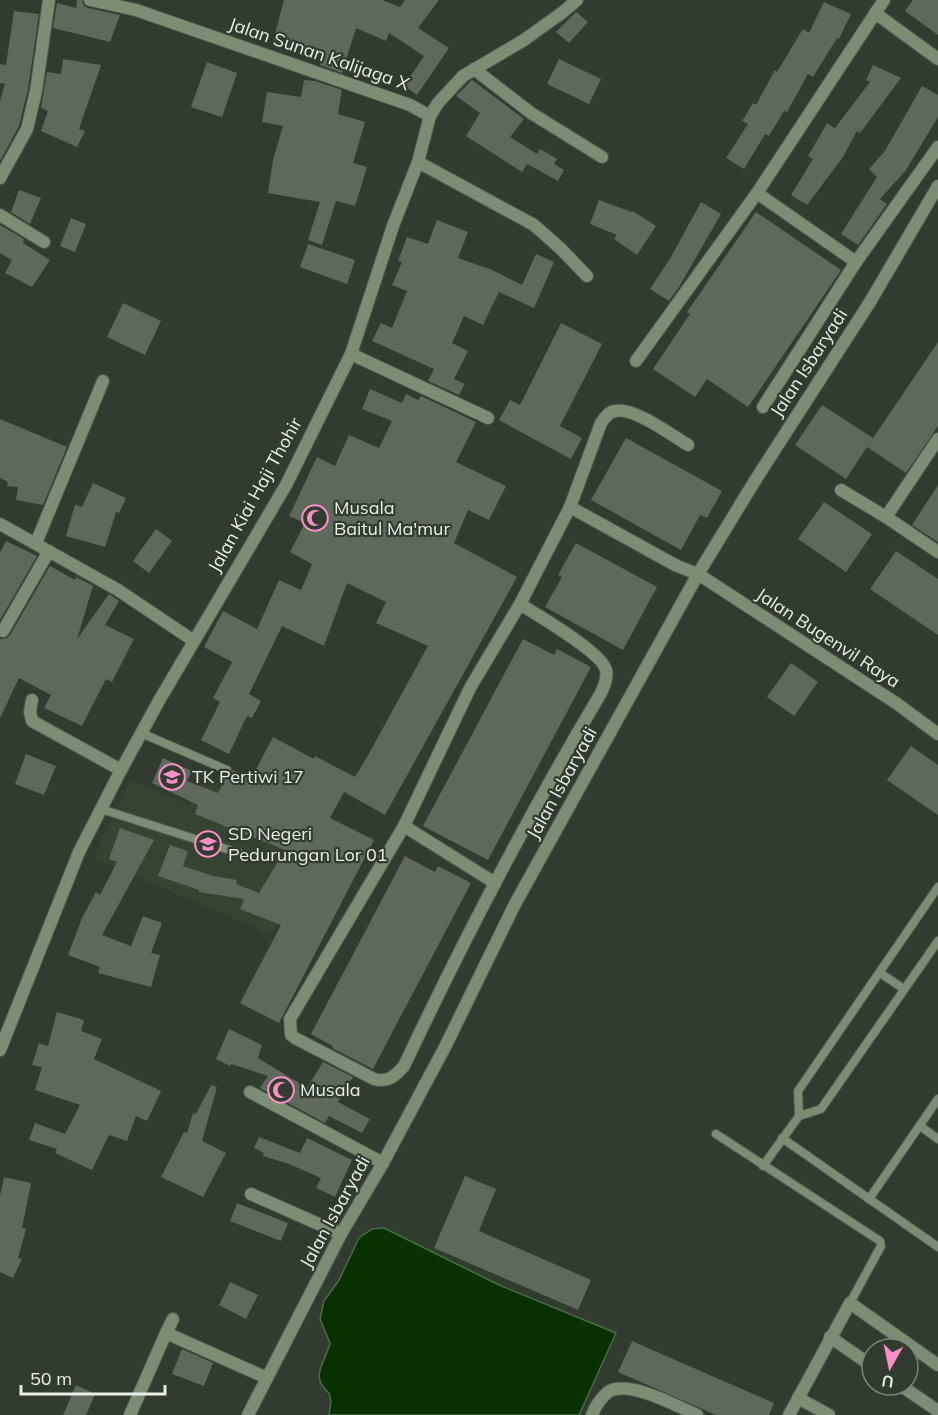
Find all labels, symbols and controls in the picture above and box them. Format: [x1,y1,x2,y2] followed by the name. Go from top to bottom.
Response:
[226,12,413,95] street label: Jalan Sunan Kalijaga X
[765,304,852,421] street label: Jalan Isbaryadi
[202,413,307,576] street label: Jalan Kiai Haji Thohir
[334,496,450,540] place label: Musala Baitul Ma'mur
[300,503,330,533] mosque icon: Musala Baitul Ma'mur
[752,582,905,693] street label: Jalan Bugenvil Raya
[521,723,602,843] street label: Jalan Isbaryadi
[157,762,187,792] school or university icon: TK Pertiwi 17
[192,765,304,788] place label: TK Pertiwi 17
[228,822,388,866] place label: SD Negeri Pedurungan Lor 01
[193,829,223,859] school or university icon: SD Negeri Pedurungan Lor 01
[266,1075,296,1105] mosque icon: Musala
[300,1078,361,1101] place label: Musala
[294,1152,375,1272] street label: Jalan Isbaryadi
[860,1337,920,1397] north arrow
[21,1358,165,1396] scale bar
[30,1367,72,1390] text: 50 m
[880,1371,895,1393] text: U

